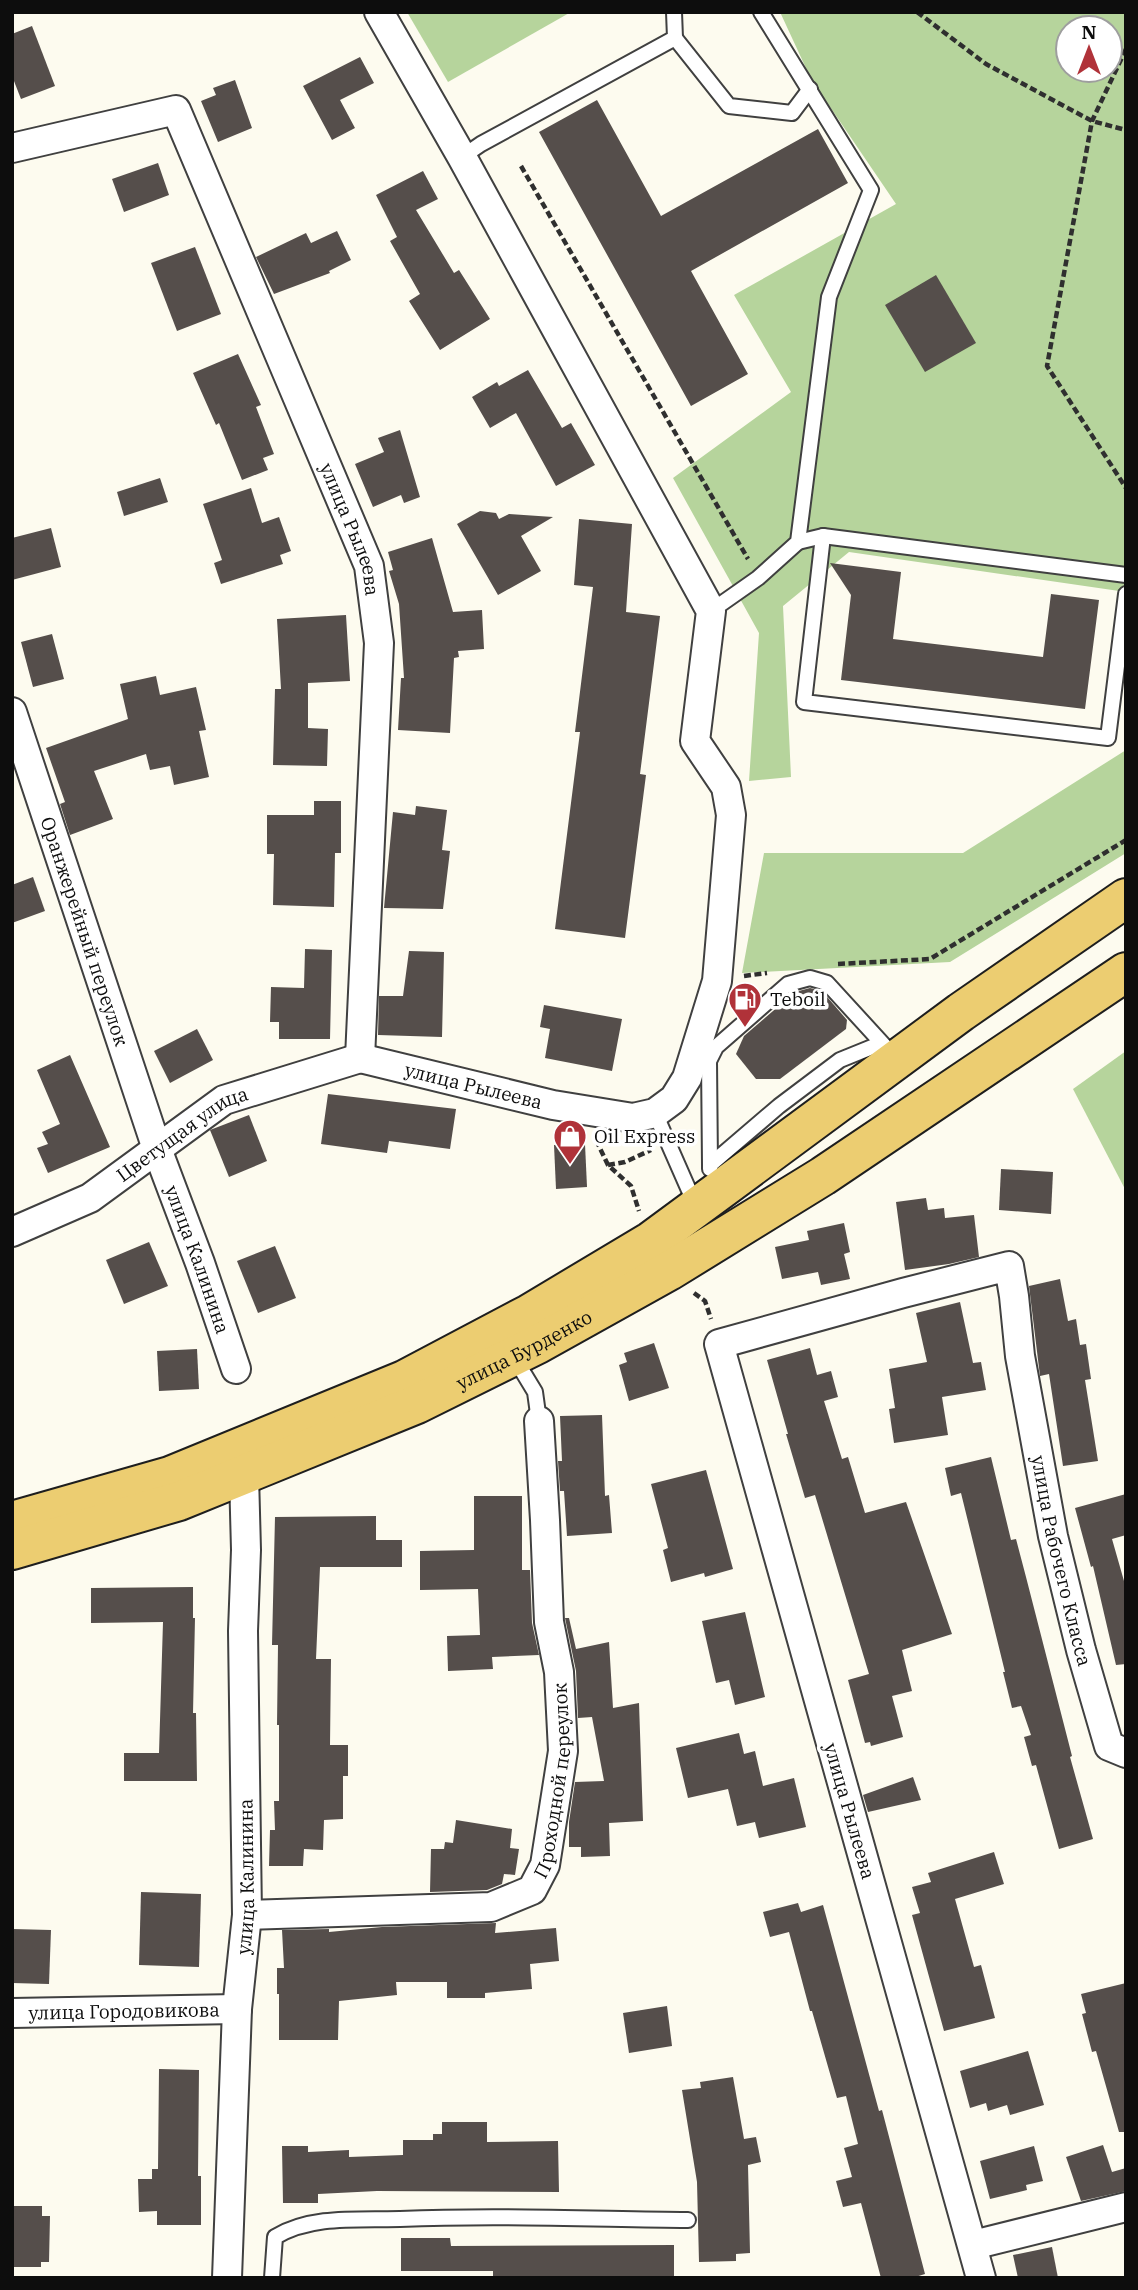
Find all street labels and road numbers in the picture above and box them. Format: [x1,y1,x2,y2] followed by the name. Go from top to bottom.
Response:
[315,459,385,597] street label: улица Рылеева
[36,813,134,1049] street label: Оранжерейный переулок
[402,1057,545,1114] street label: улица Рылеева
[112,1081,251,1187] street label: Цветущая улица
[160,1182,235,1337] street label: улица Калинина
[452,1304,596,1395] street label: улица Бурденко
[1026,1453,1097,1669] street label: улица Рабочего Класса
[528,1682,575,1882] street label: Проходной переулок
[819,1740,881,1882] street label: улица Рылеева
[231,1798,260,1956] street label: улица Калинина
[28,1997,220,2025] street label: улица Городовикова

